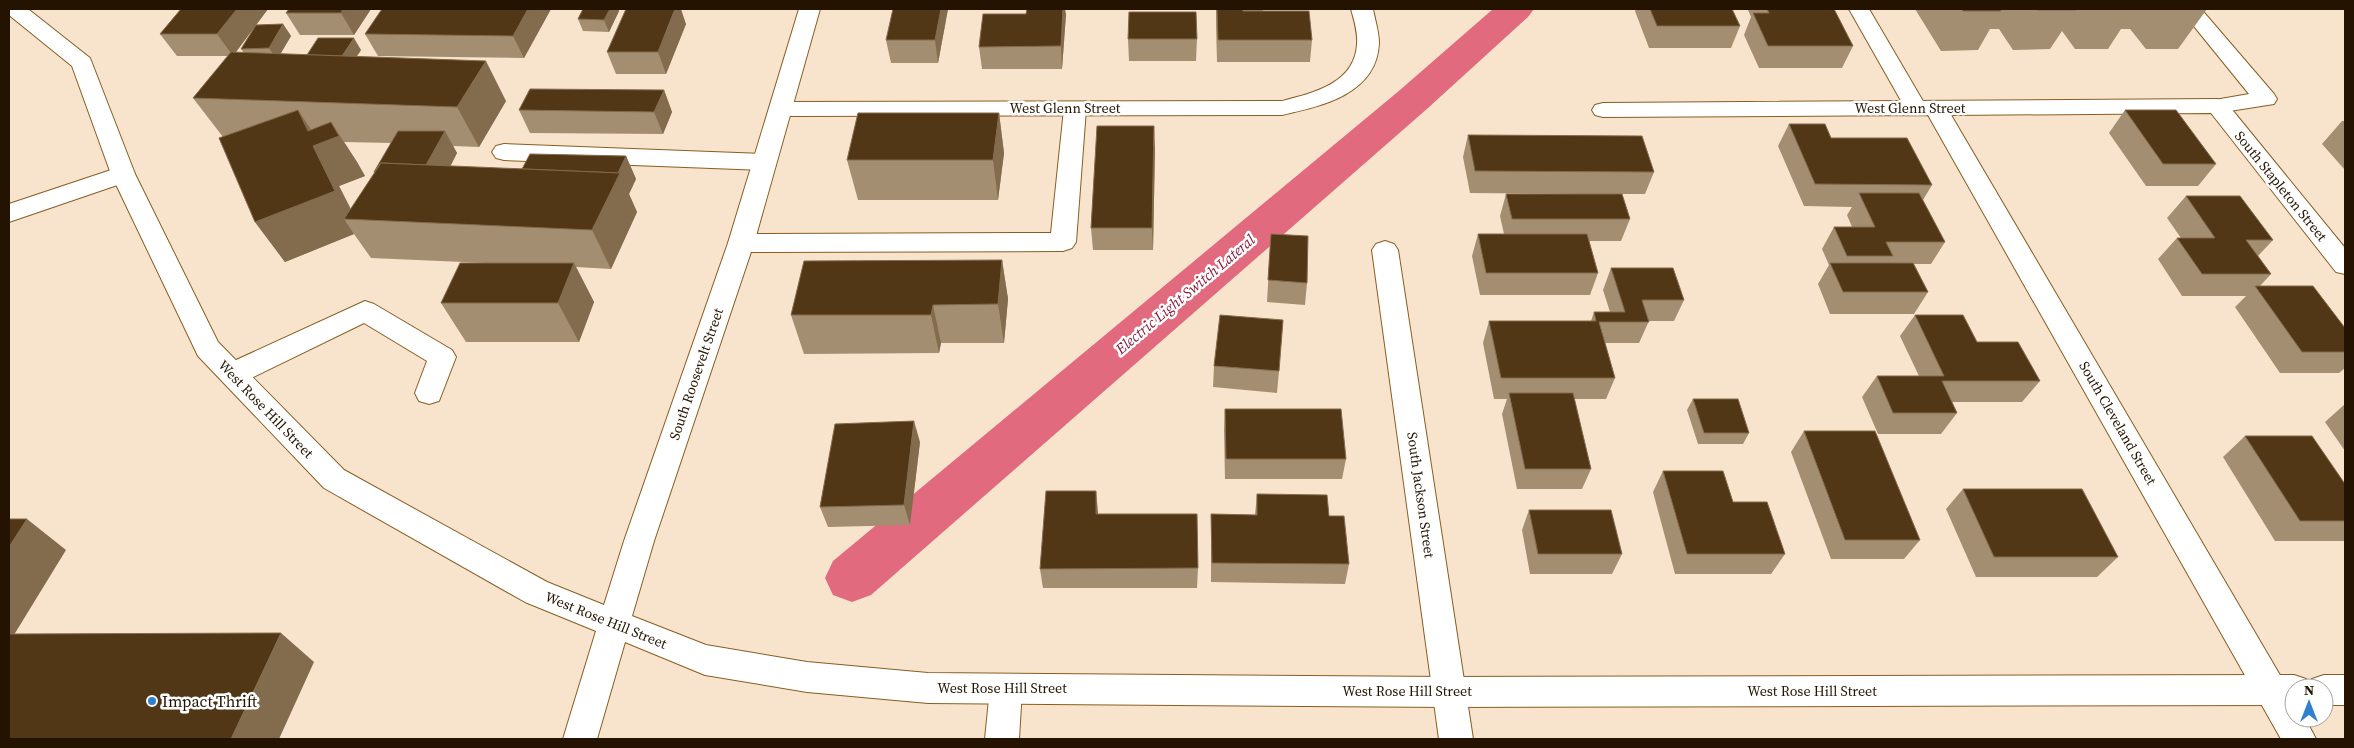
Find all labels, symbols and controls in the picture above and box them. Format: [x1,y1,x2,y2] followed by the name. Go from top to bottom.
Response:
[1010,98,1121,118] street label: West Glenn Street
[1855,98,1966,118] street label: West Glenn Street
[2230,126,2332,246] street label: South Stapleton Street
[1110,229,1260,359] water label: Electric Light Switch Lateral
[664,305,728,443] street label: South Roosevelt Street
[214,355,319,463] street label: West Rose Hill Street
[2074,357,2162,489] street label: South Cleveland Street
[1402,431,1440,560] street label: South Jackson Street
[542,586,670,654] street label: West Rose Hill Street
[937,678,1067,698] street label: West Rose Hill Street
[2284,678,2334,728] north arrow
[2304,680,2314,700] text: N
[1342,681,1472,701] street label: West Rose Hill Street
[1747,681,1877,701] street label: West Rose Hill Street
[162,690,258,712] place label: Impact Thrift
[146,695,158,707] marker: Impact Thrift

